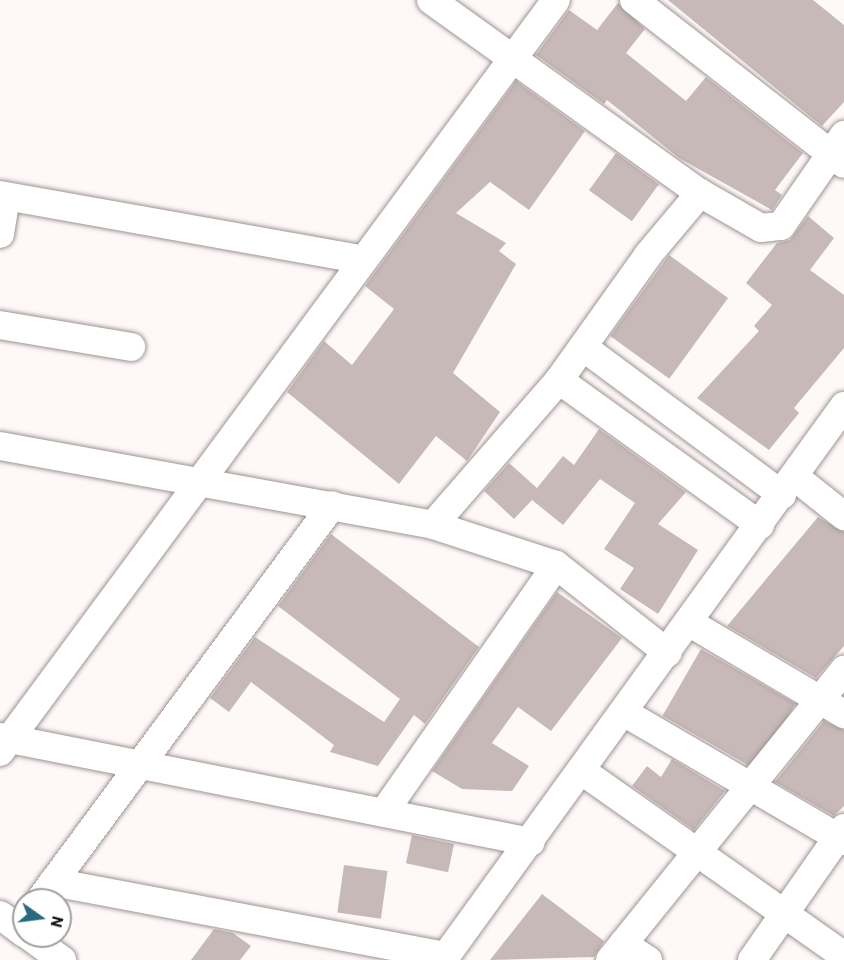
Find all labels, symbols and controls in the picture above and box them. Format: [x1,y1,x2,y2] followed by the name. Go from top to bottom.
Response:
[12,888,72,948] north arrow
[48,915,69,929] text: N

